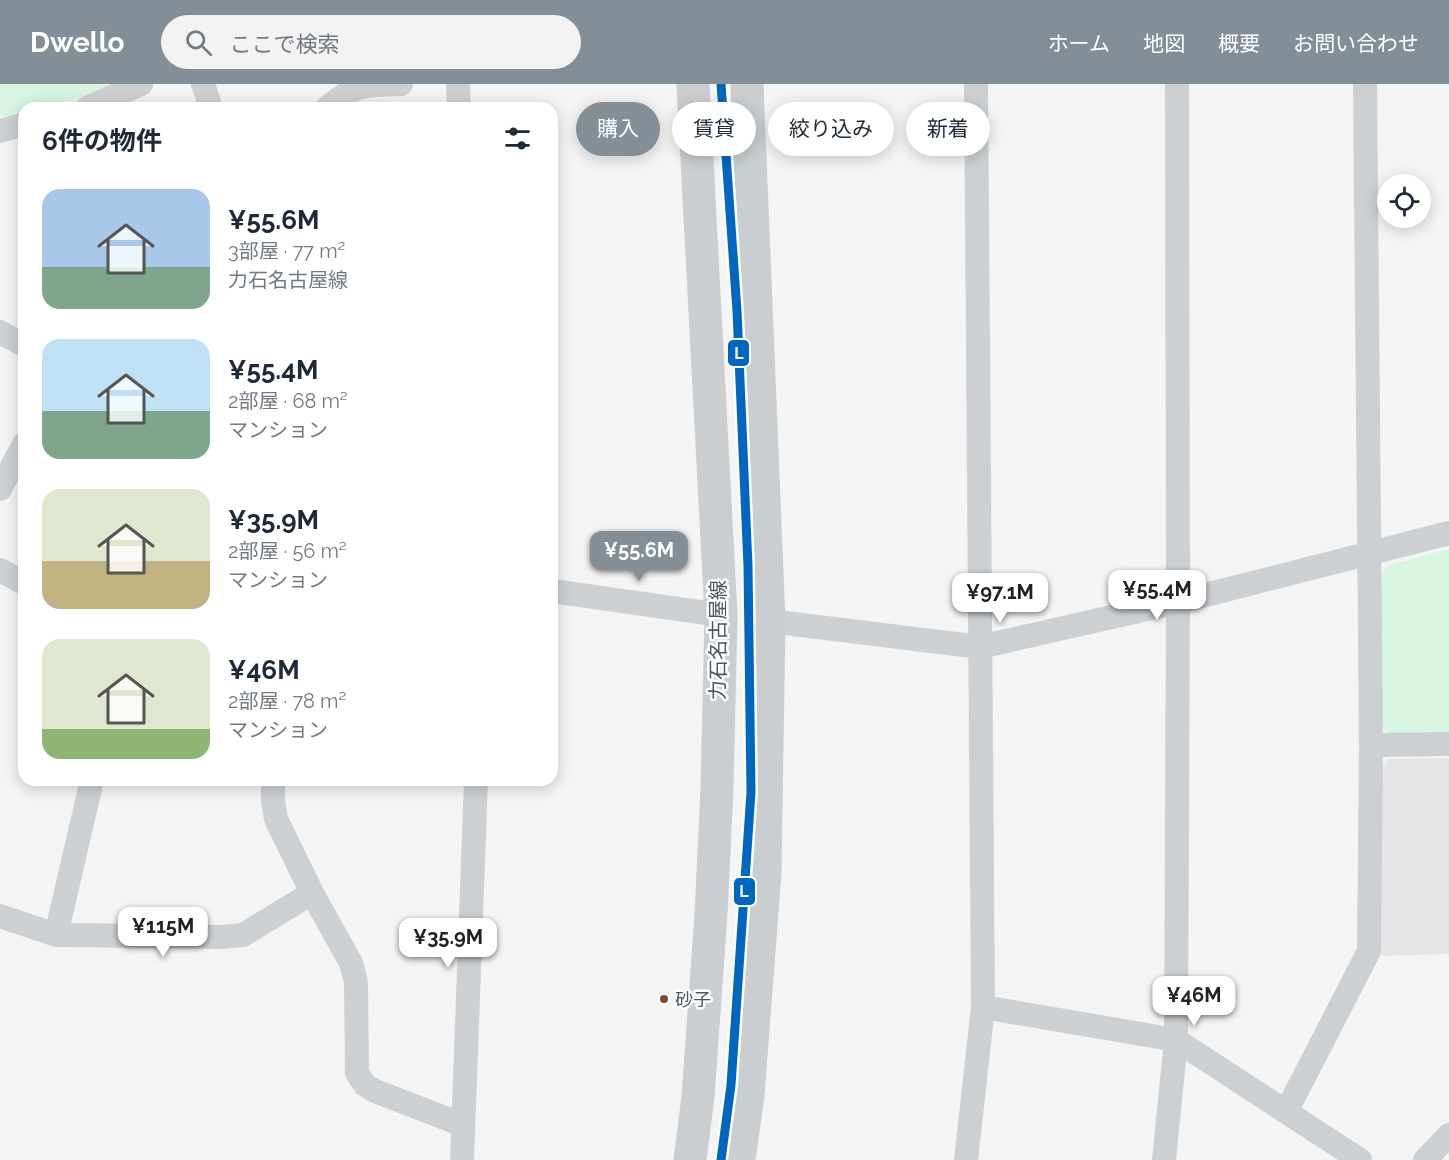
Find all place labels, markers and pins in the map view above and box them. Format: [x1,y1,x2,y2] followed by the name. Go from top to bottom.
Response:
[590,531,688,582] pin: ¥55.6M
[1108,570,1206,621] pin: ¥55.4M
[951,573,1049,624] pin: ¥97.1M
[121,907,205,958] pin: ¥115M
[399,918,497,969] pin: ¥35.9M
[1158,976,1230,1027] pin: ¥46M
[675,989,711,1010] place label: 砂子
[658,993,670,1005] marker: 砂子

